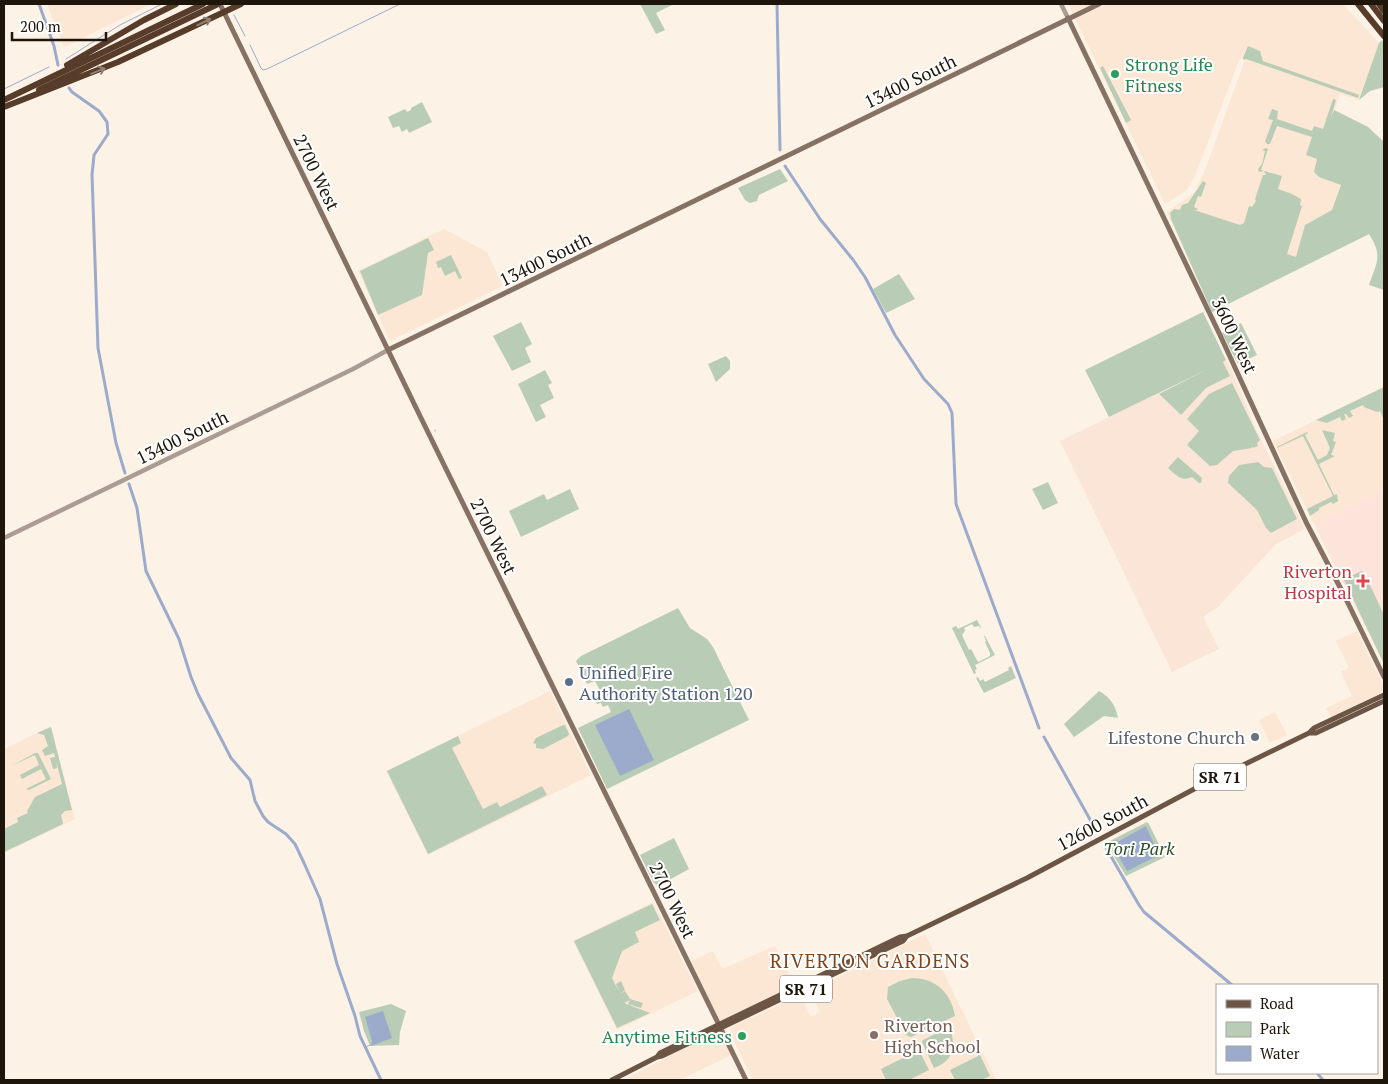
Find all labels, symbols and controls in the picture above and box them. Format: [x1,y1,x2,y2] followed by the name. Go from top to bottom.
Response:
[12,10,106,42] scale bar
[20,16,61,36] text: 200 m
[196,16,211,26] one-way arrow
[860,48,960,114] street label: 13400 South
[1125,52,1213,97] place label: Strong Life Fitness
[90,65,105,75] one-way arrow
[1109,68,1121,80] marker: Strong Life Fitness
[288,130,346,214] street label: 2700 West
[495,226,595,292] street label: 13400 South
[1207,293,1263,377] street label: 3600 West
[132,404,232,470] street label: 13400 South
[465,494,523,578] street label: 2700 West
[1283,559,1352,604] place label: Riverton Hospital
[1356,574,1370,588] marker: Riverton Hospital
[579,660,753,705] place label: Unified Fire Authority Station 120
[563,676,575,688] marker: Unified Fire Authority Station 120
[1108,725,1245,749] place label: Lifestone Church
[1249,731,1261,743] marker: Lifestone Church
[1194,764,1246,790] road number: SR 71
[1052,788,1152,856] street label: 12600 South
[1103,836,1175,860] park label: Tori Park
[644,858,702,942] street label: 2700 West
[770,948,970,973] district label: RIVERTON GARDENS
[780,976,832,1002] road number: SR 71
[1216,984,1378,1074] legend
[1260,993,1293,1013] text: Road
[884,1013,981,1058] place label: Riverton High School
[1260,1018,1290,1038] text: Park
[602,1024,732,1048] place label: Anytime Fitness
[868,1029,880,1041] marker: Riverton High School
[736,1030,748,1042] marker: Anytime Fitness
[1260,1043,1300,1063] text: Water

